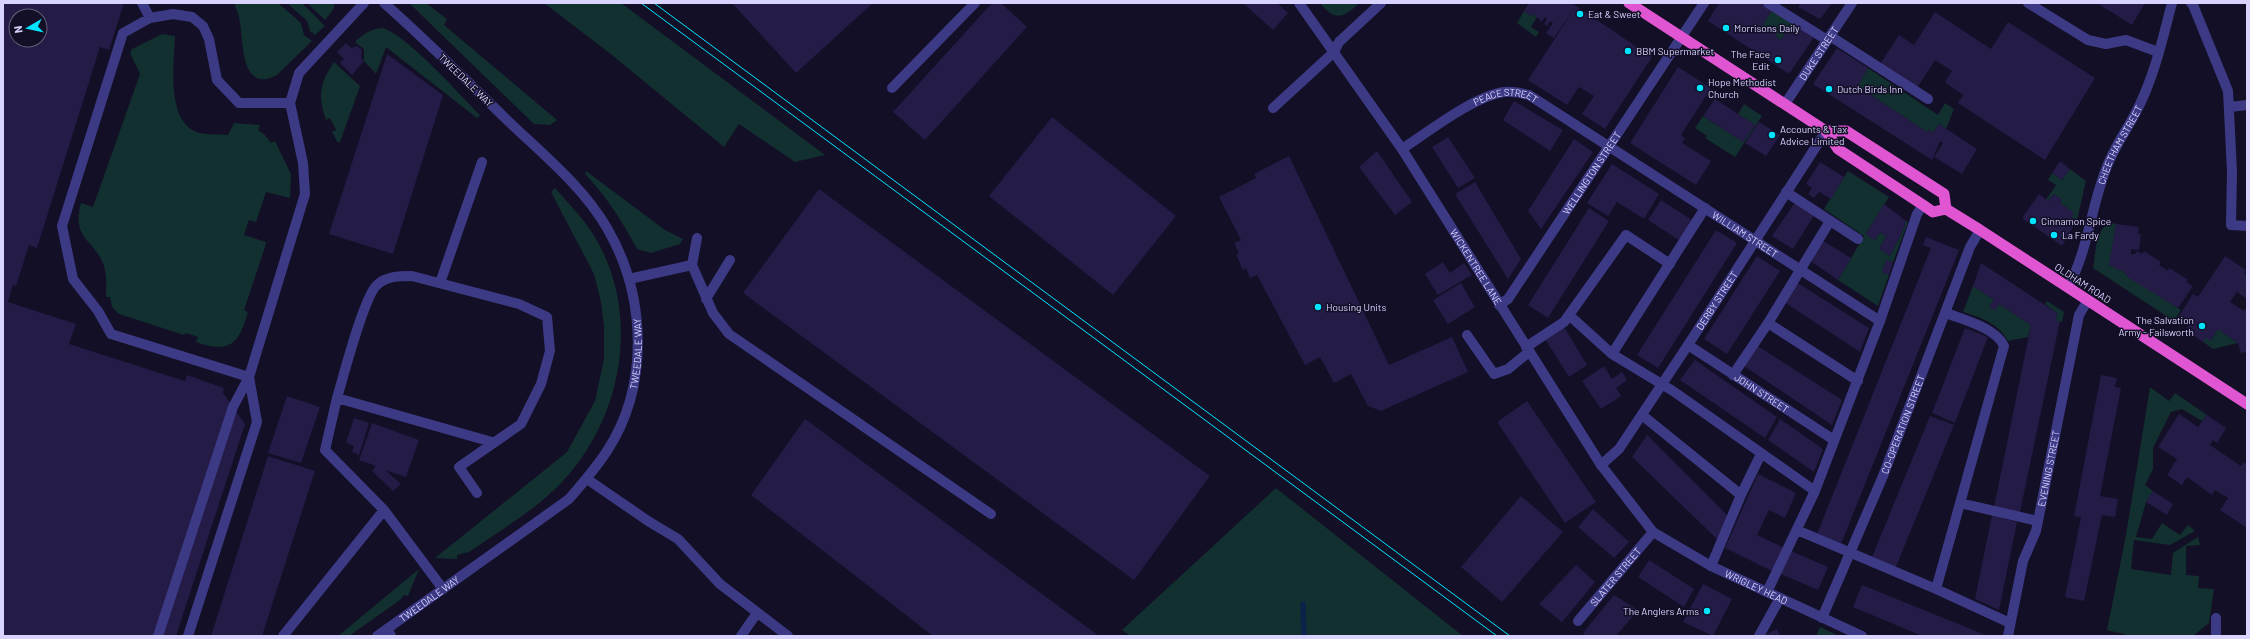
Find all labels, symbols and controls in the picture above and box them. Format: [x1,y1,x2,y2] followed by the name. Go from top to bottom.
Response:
[8,8,48,48] north arrow
[1588,8,1641,20] place label: Eat & Sweet
[1575,9,1585,19] marker: Eat & Sweet
[1734,22,1800,34] place label: Morrisons Daily
[1721,23,1731,33] marker: Morrisons Daily
[1797,24,1841,82] street label: DUKE STREET
[11,25,25,34] text: N
[1636,45,1714,57] place label: BBM Supermarket
[1623,46,1633,56] marker: BBM Supermarket
[1731,48,1770,72] place label: The Face Edit
[436,51,496,109] street label: TWEEDALE WAY
[1773,55,1783,65] marker: The Face Edit
[1708,76,1776,100] place label: Hope Methodist Church
[1695,83,1705,93] marker: Hope Methodist Church
[1837,83,1903,95] place label: Dutch Birds Inn
[1824,84,1834,94] marker: Dutch Birds Inn
[1471,86,1541,108] street label: PEACE STREET
[2095,103,2145,186] street label: CHEETHAM STREET
[1780,123,1847,147] place label: Accounts & Tax Advice Limited
[1560,129,1623,217] street label: WELLINGTON STREET
[1767,130,1777,140] marker: Accounts & Tax Advice Limited
[1710,209,1781,260] street label: WILLIAM STREET
[2041,215,2111,227] place label: Cinnamon Spice
[2028,216,2038,226] marker: Cinnamon Spice
[1448,227,1505,307] street label: WICKENTREE LANE
[2062,229,2099,241] place label: La Fardy
[2049,230,2059,240] marker: La Fardy
[2053,260,2113,306] street label: OLDHAM ROAD
[1693,269,1740,332] street label: DERBY STREET
[1326,301,1387,313] place label: Housing Units
[1313,302,1323,312] marker: Housing Units
[2118,314,2194,338] place label: The Salvation Army - Failsworth
[627,318,644,390] street label: TWEEDALE WAY
[2197,321,2207,331] marker: The Salvation Army - Failsworth
[1732,371,1791,415] street label: JOHN STREET
[1878,373,1927,475] street label: CO-OPERATION STREET
[2035,429,2062,508] street label: EVENING STREET
[1587,545,1644,608] street label: SLATER STREET
[1723,567,1790,607] street label: WRIGLEY HEAD
[397,573,462,624] street label: TWEEDALE WAY
[1623,605,1699,617] place label: The Anglers Arms
[1702,606,1712,616] marker: The Anglers Arms

